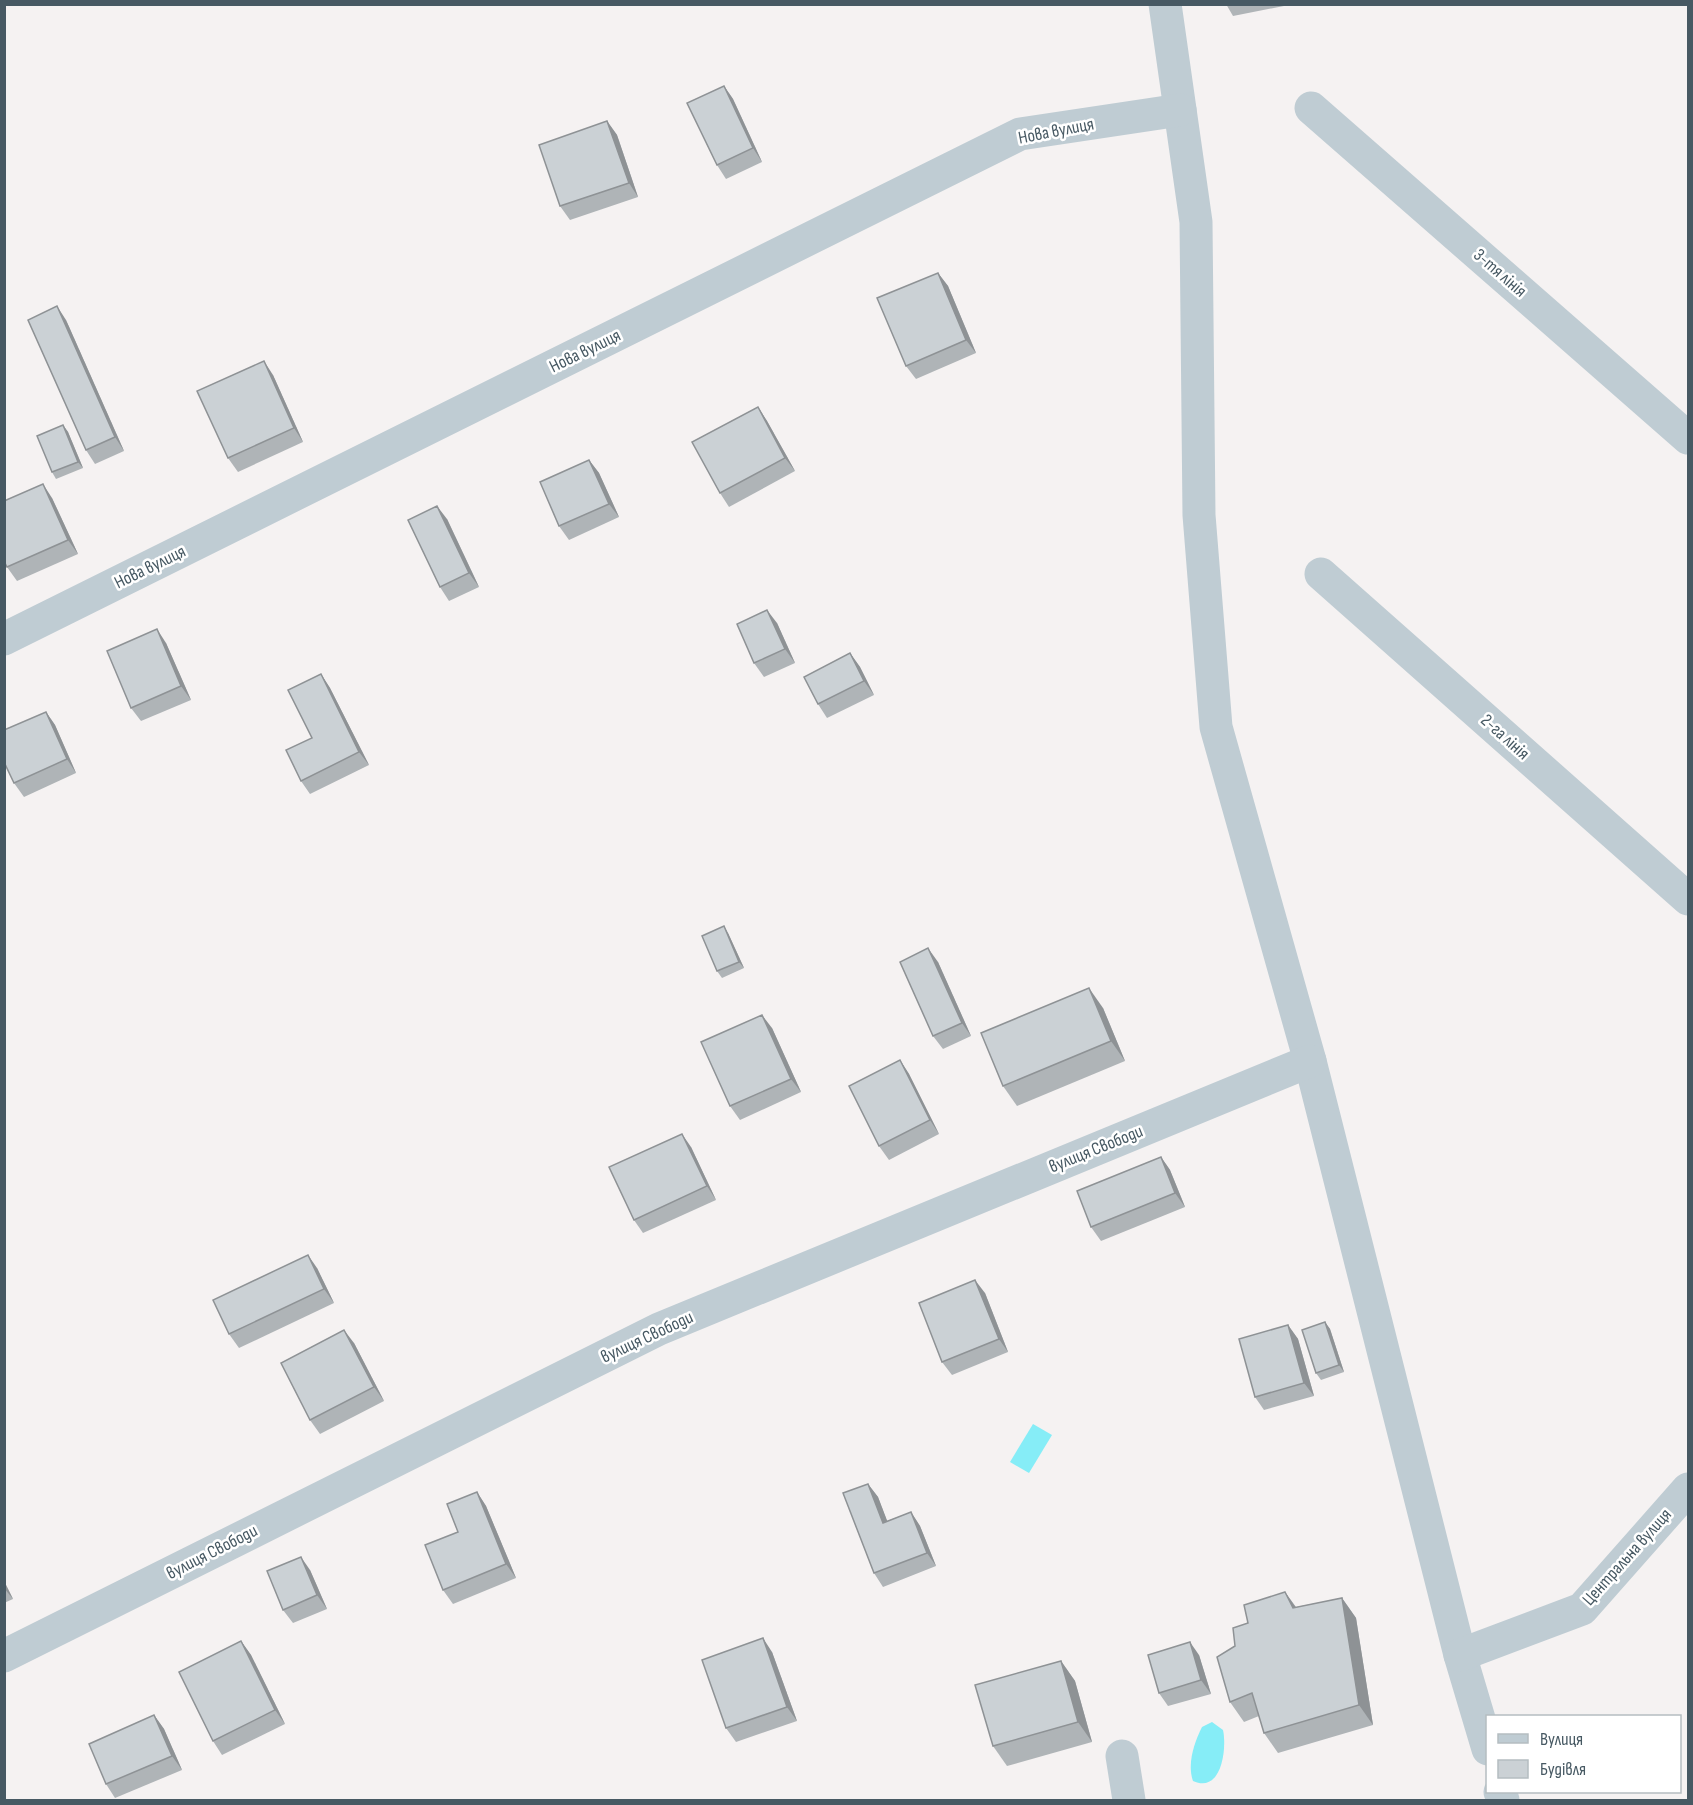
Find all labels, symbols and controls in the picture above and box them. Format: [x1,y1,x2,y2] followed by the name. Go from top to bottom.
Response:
[1016,113,1096,149] street label: Нова вулиця
[1469,244,1531,302] street label: 3-тя лінія
[546,325,624,377] street label: Нова вулиця
[111,541,189,593] street label: Нова вулиця
[1476,710,1534,764] street label: 2-га лінія
[1046,1121,1146,1177] street label: вулиця Свободи
[598,1307,696,1367] street label: вулиця Свободи
[1578,1504,1676,1610] street label: Центральна вулиця
[163,1520,261,1584] street label: вулиця Свободи
[1486,1715,1681,1793] legend
[1540,1729,1583,1750] text: Вулиця
[1540,1759,1586,1780] text: Будівля

